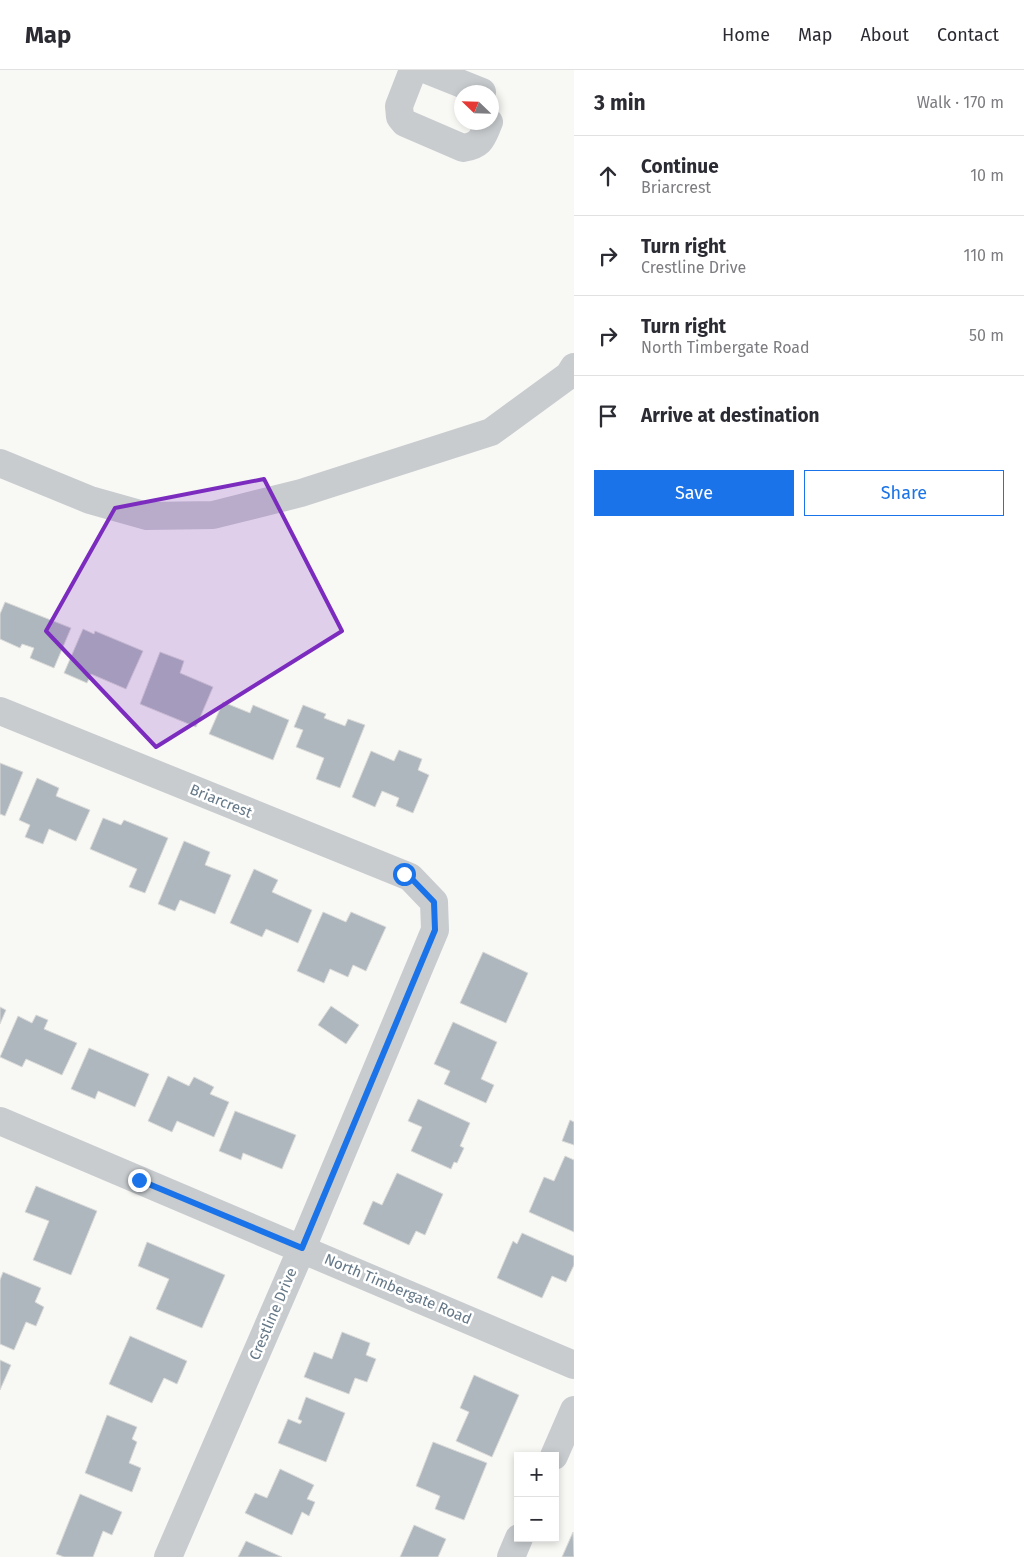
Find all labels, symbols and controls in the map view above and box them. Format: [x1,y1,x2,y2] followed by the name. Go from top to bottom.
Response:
[25,21,71,49] text: Map
[722,24,770,46] text: Home
[798,24,832,46] text: Map
[860,24,909,46] text: About
[937,24,999,46] text: Contact
[454,85,499,130] north arrow
[594,90,646,116] text: 3 min
[917,93,1004,112] text: Walk · 170 m
[641,155,719,178] text: Continue
[594,162,622,190] icon: ahead
[970,166,1004,185] text: 10 m
[641,178,711,197] text: Briarcrest
[641,235,726,258] text: Turn right
[594,242,622,270] icon: right
[963,246,1004,265] text: 110 m
[641,258,746,277] text: Crestline Drive
[641,315,726,338] text: Turn right
[594,322,622,350] icon: right
[969,326,1004,345] text: 50 m
[641,338,810,357] text: North Timbergate Road
[594,402,622,430] icon: arrive
[641,404,820,427] text: Arrive at destination
[594,470,794,516] button: Save
[804,470,1004,516] button: Share
[187,780,255,822] street label: Briarcrest
[393,863,416,886] route start
[128,1169,151,1192] route end
[322,1250,474,1328] street label: North Timbergate Road
[245,1265,301,1363] street label: Crestline Drive
[514,1452,559,1542] map controls
[514,1452,559,1497] button: +
[514,1497,559,1542] button: −

